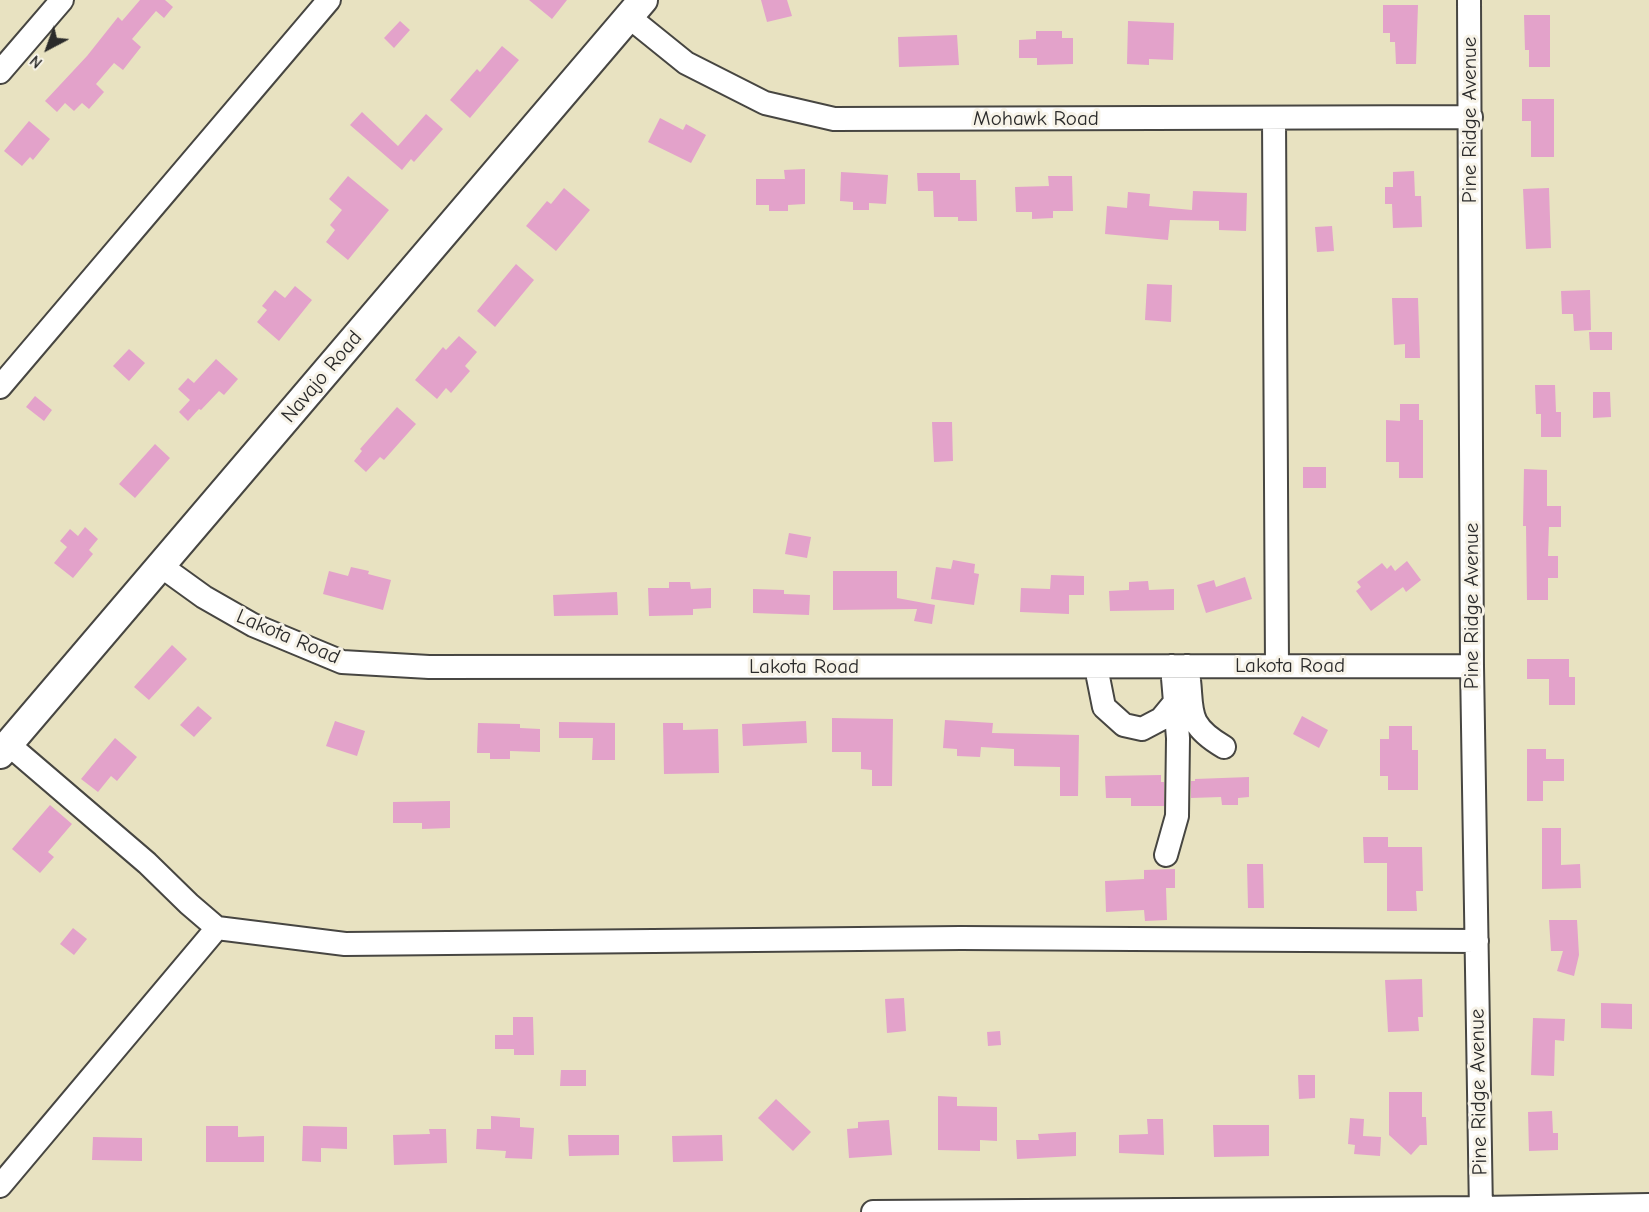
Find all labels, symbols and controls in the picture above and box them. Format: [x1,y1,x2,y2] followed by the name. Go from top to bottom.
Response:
[18,18,78,78] north arrow
[1457,37,1483,203] street label: Pine Ridge Avenue
[26,51,46,72] text: N
[973,106,1099,132] street label: Mohawk Road
[276,326,368,428] street label: Navajo Road
[1459,523,1485,689] street label: Pine Ridge Avenue
[232,604,344,670] street label: Lakota Road
[1235,653,1345,679] street label: Lakota Road
[749,654,859,680] street label: Lakota Road
[1465,1008,1493,1176] street label: Pine Ridge Avenue

